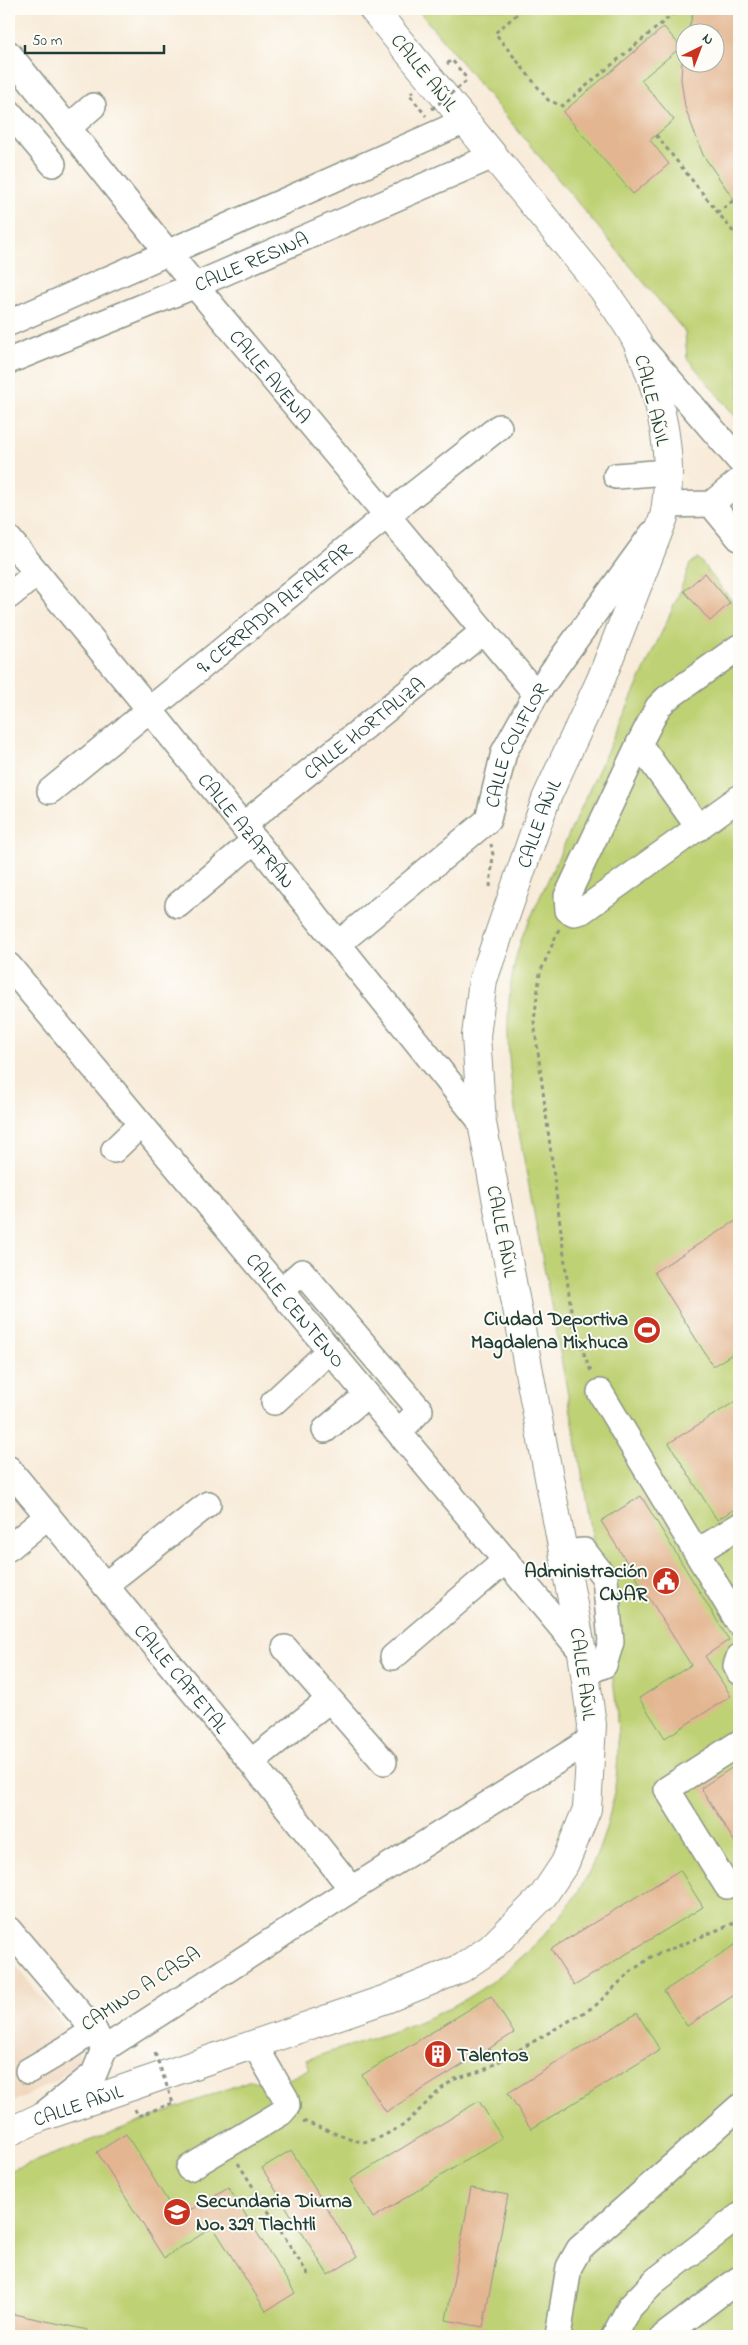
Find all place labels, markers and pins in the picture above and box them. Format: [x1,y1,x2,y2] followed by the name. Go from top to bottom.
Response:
[471,1306,628,1359] place label: Ciudad Deportiva Magdalena Mixhuca
[632,1315,662,1345] sports icon: Ciudad Deportiva Magdalena Mixhuca
[524,1558,648,1610] place label: Administración CNAR
[651,1566,681,1596] public building icon: Administración CNAR
[423,2039,453,2069] building icon: Talentos
[457,2042,529,2071] place label: Talentos
[196,2188,352,2240] place label: Secundaria Diurna No. 329 Tlachtli
[162,2197,192,2227] school or university icon: Secundaria Diurna No. 329 Tlachtli

